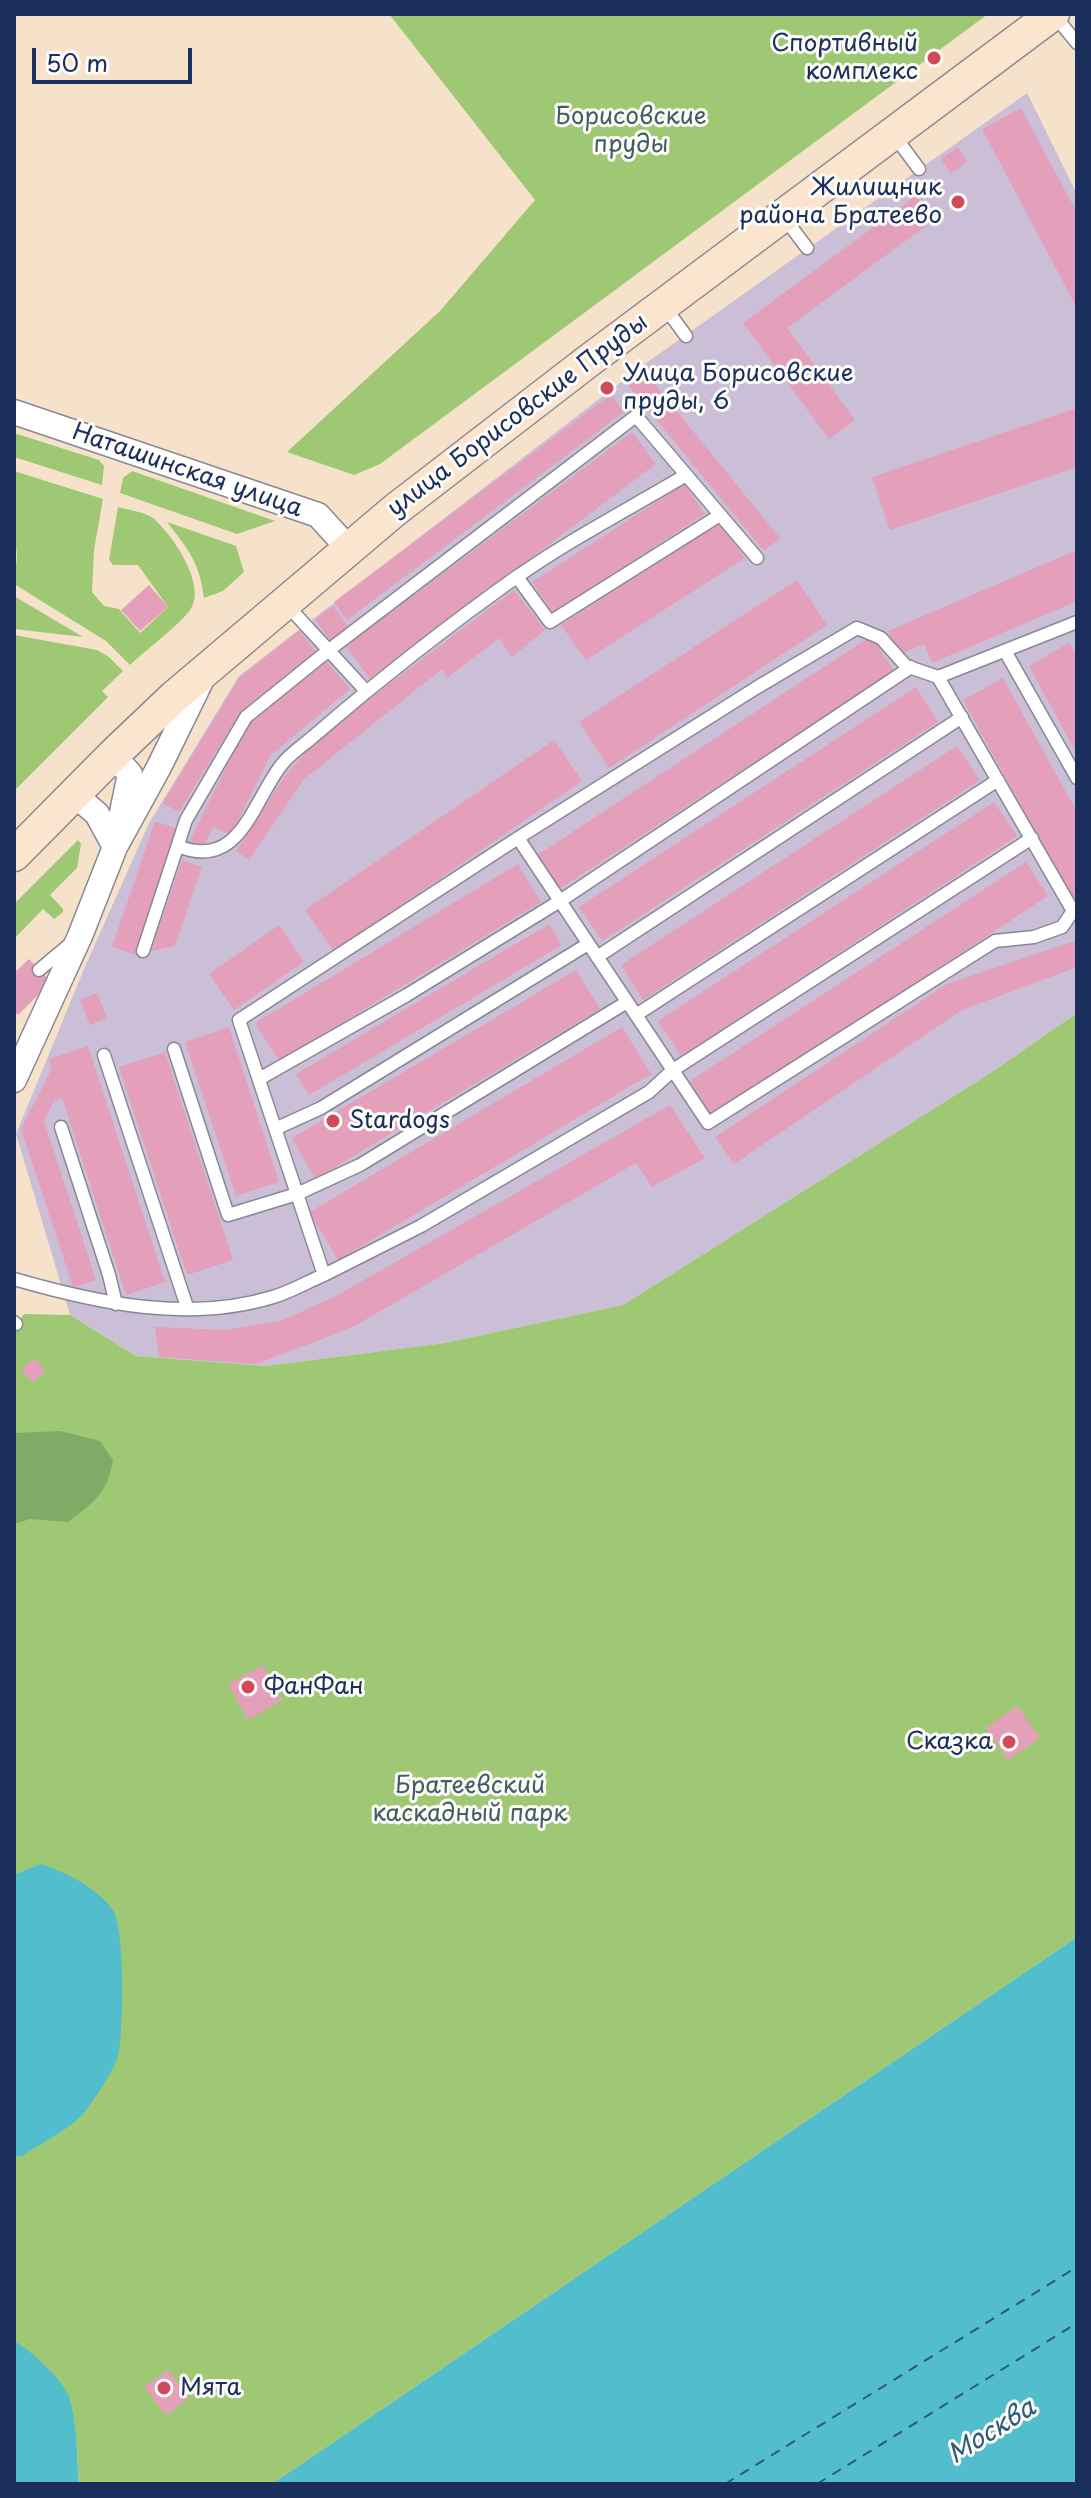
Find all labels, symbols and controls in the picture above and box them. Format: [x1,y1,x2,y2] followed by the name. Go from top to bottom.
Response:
[771,30,918,86] place label: Спортивный комплекс
[36,32,196,82] scale bar
[46,44,108,80] text: 50 m
[925,49,943,67] marker: Спортивный комплекс
[555,103,707,159] park label: Борисовские пруды
[739,174,942,230] place label: Жилищник района Братеево
[949,193,967,211] marker: Жилищник района Братеево
[382,309,654,523] street label: улица Борисовские Пруды
[623,360,854,416] place label: Улица Борисовские пруды, 6
[598,379,616,397] marker: Улица Борисовские пруды, 6
[68,418,306,524] street label: Наташинская улица
[349,1107,450,1135] place label: Stardogs
[324,1112,342,1130] marker: Stardogs
[264,1673,364,1701] place label: ФанФан
[239,1678,257,1696] marker: ФанФан
[906,1728,993,1756] place label: Сказка
[1000,1733,1018,1751] marker: Сказка
[373,1772,567,1828] park label: Братеевский каскадный парк
[180,2374,241,2402] place label: Мята
[155,2379,173,2397] marker: Мята
[942,2393,1042,2471] water label: Москва

